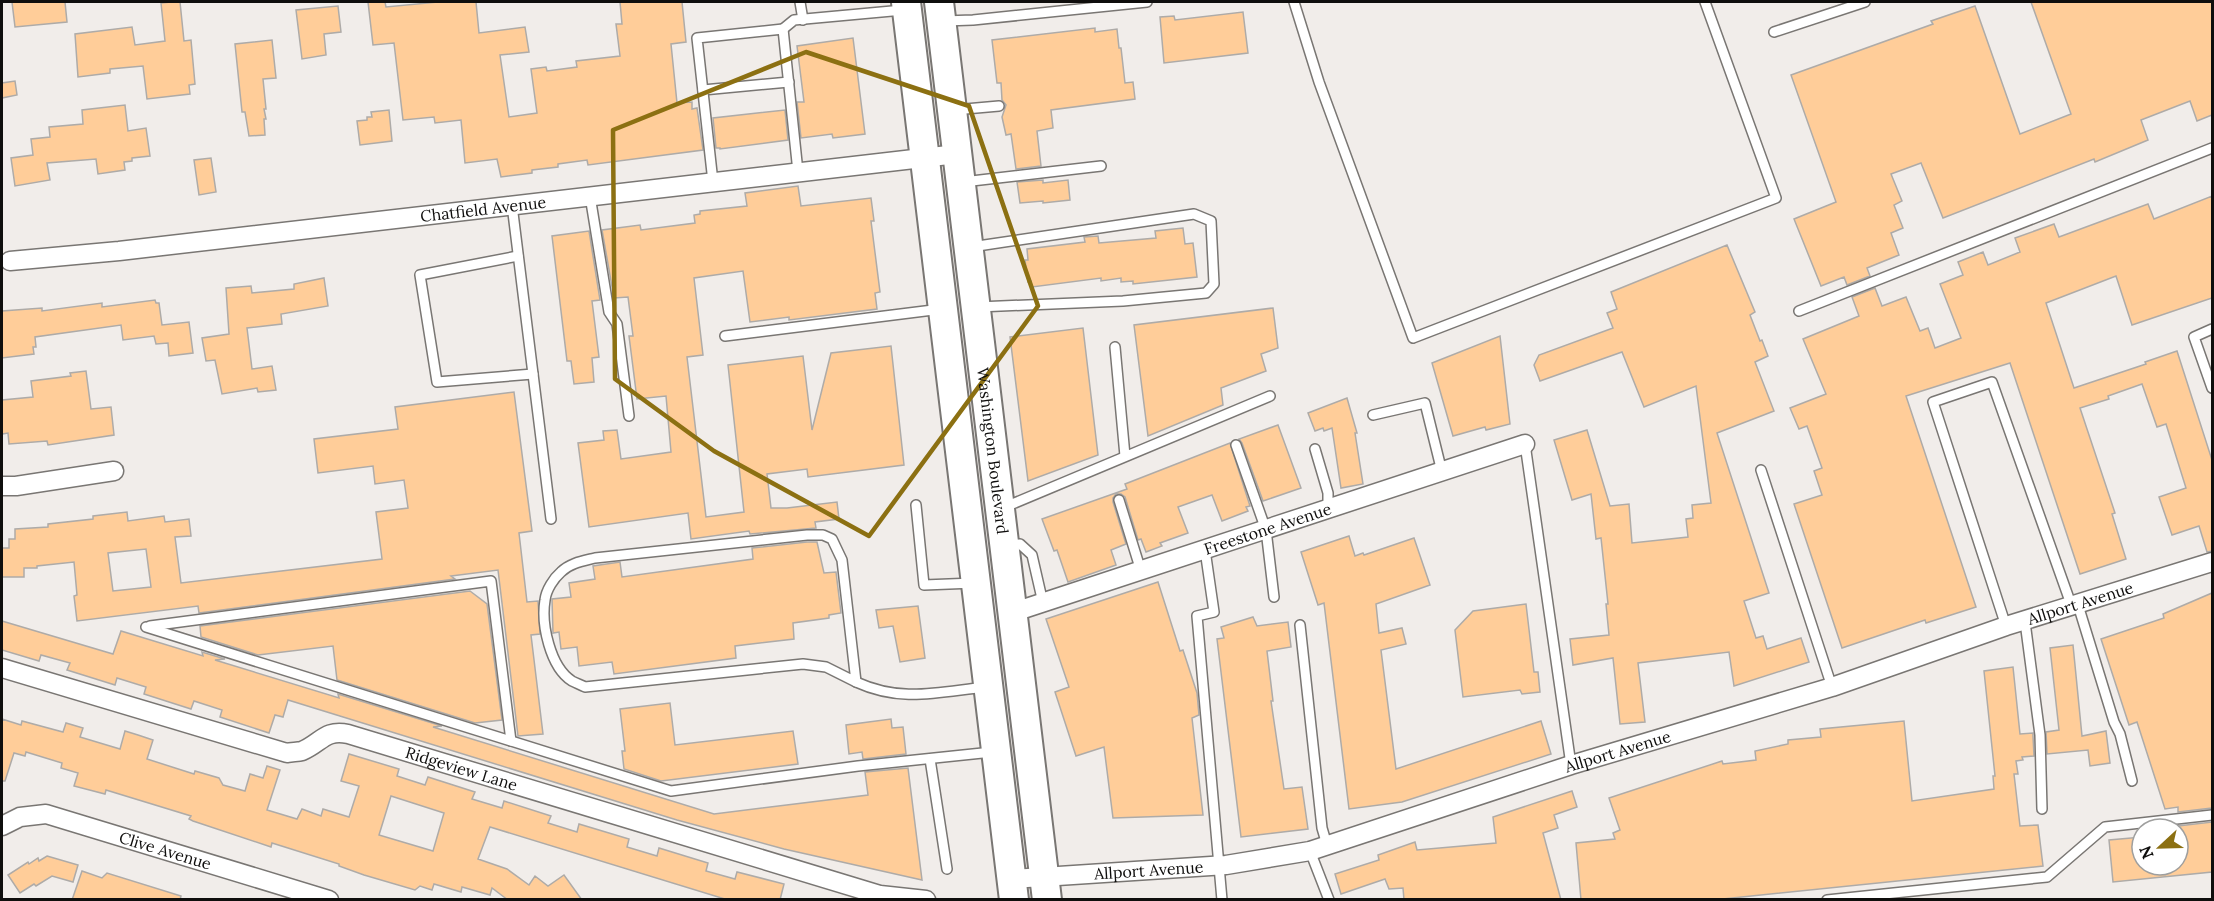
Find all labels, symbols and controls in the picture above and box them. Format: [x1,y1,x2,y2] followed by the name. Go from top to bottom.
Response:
[419,192,547,226] street label: Chatfield Avenue
[973,366,1013,536] street label: Washington Boulevard
[1201,498,1334,559] street label: Freestone Avenue
[2024,577,2136,629] street label: Allport Avenue
[1561,726,1673,777] street label: Allport Avenue
[403,742,520,795] street label: Ridgeview Lane
[2130,817,2190,877] north arrow
[117,827,214,874] street label: Clive Avenue
[2135,843,2158,862] text: N
[1092,856,1204,884] street label: Allport Avenue

